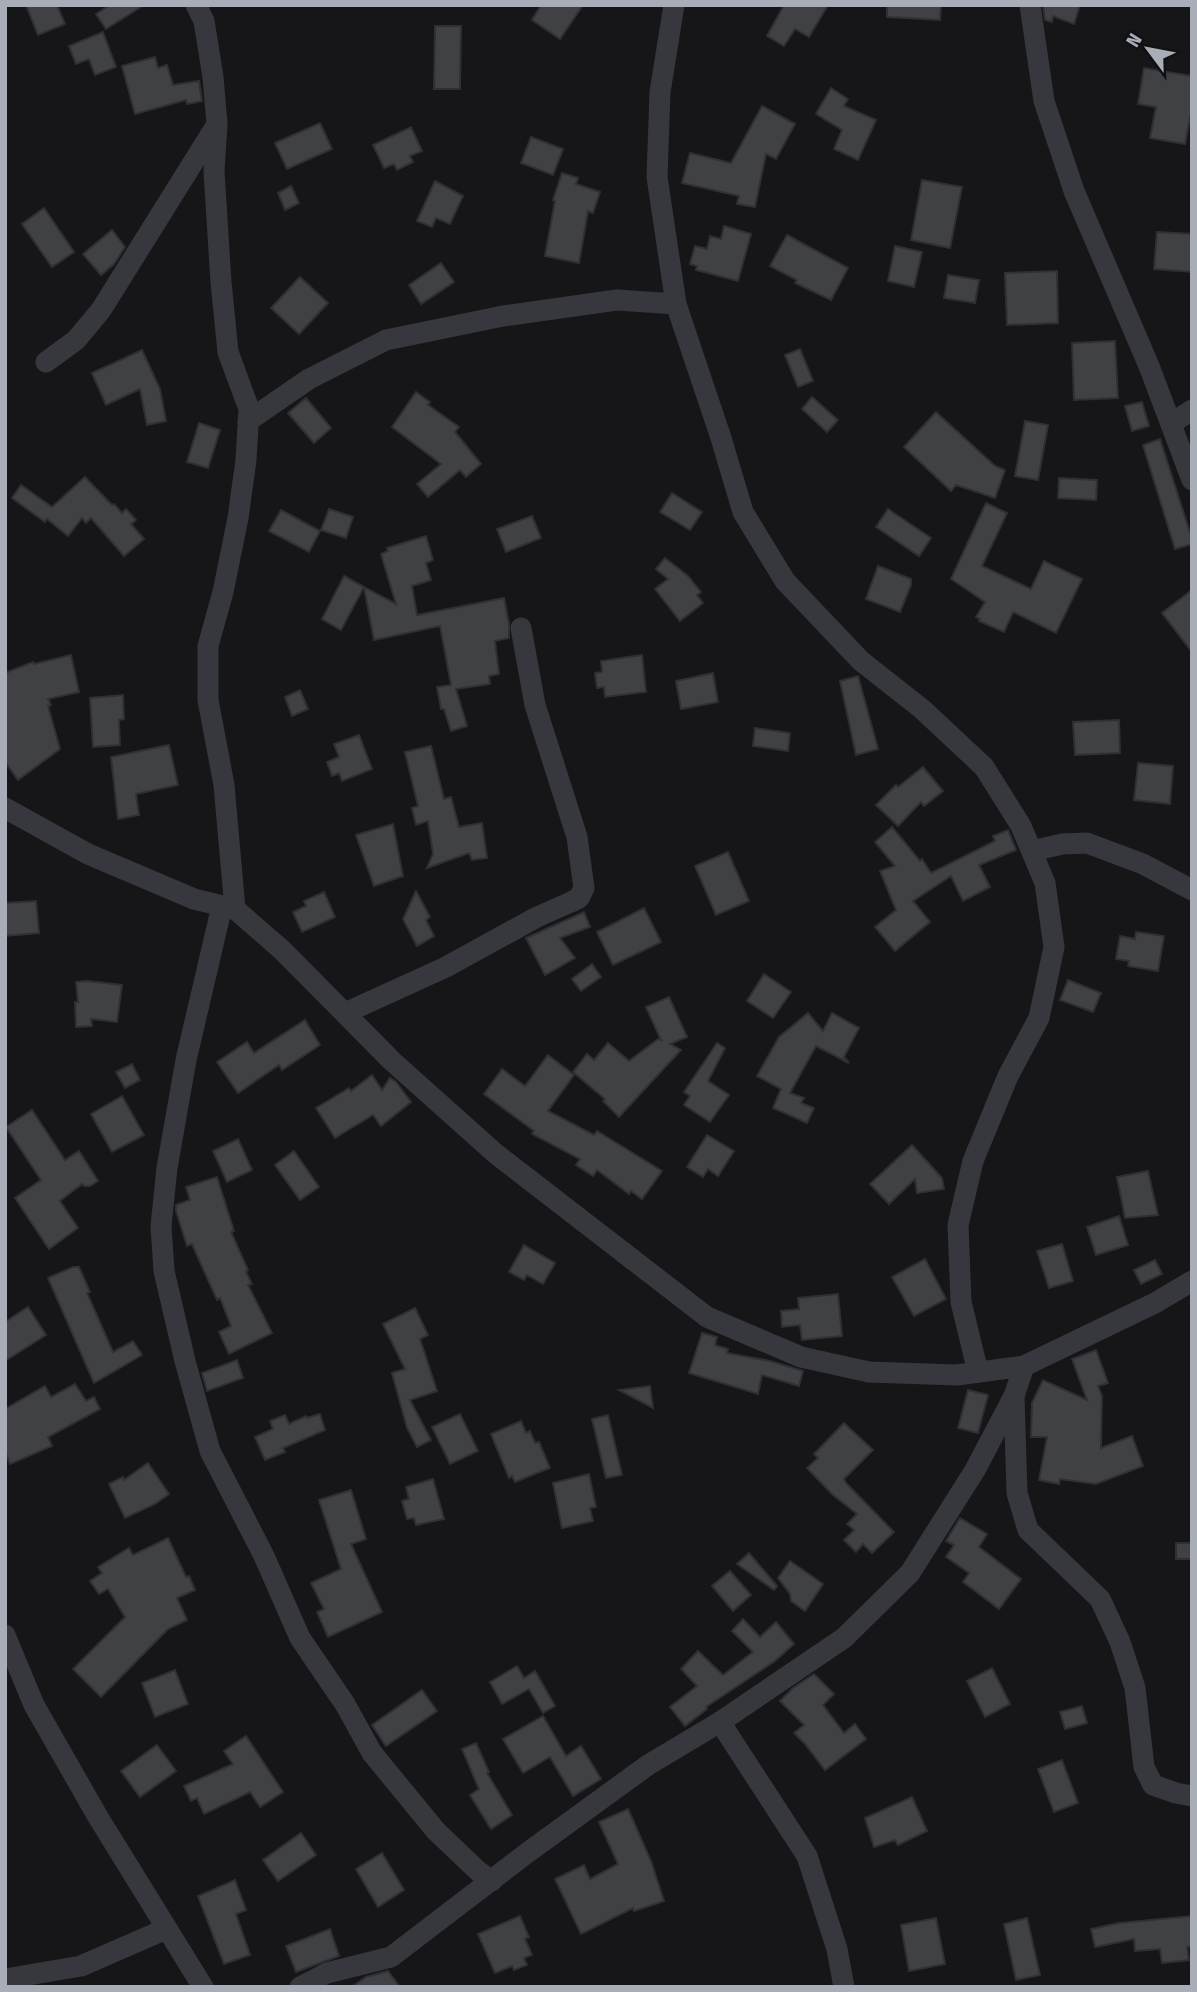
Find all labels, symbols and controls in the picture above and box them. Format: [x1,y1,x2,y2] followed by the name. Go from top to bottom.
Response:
[1113,14,1183,84] north arrow
[1121,29,1147,51] text: N

